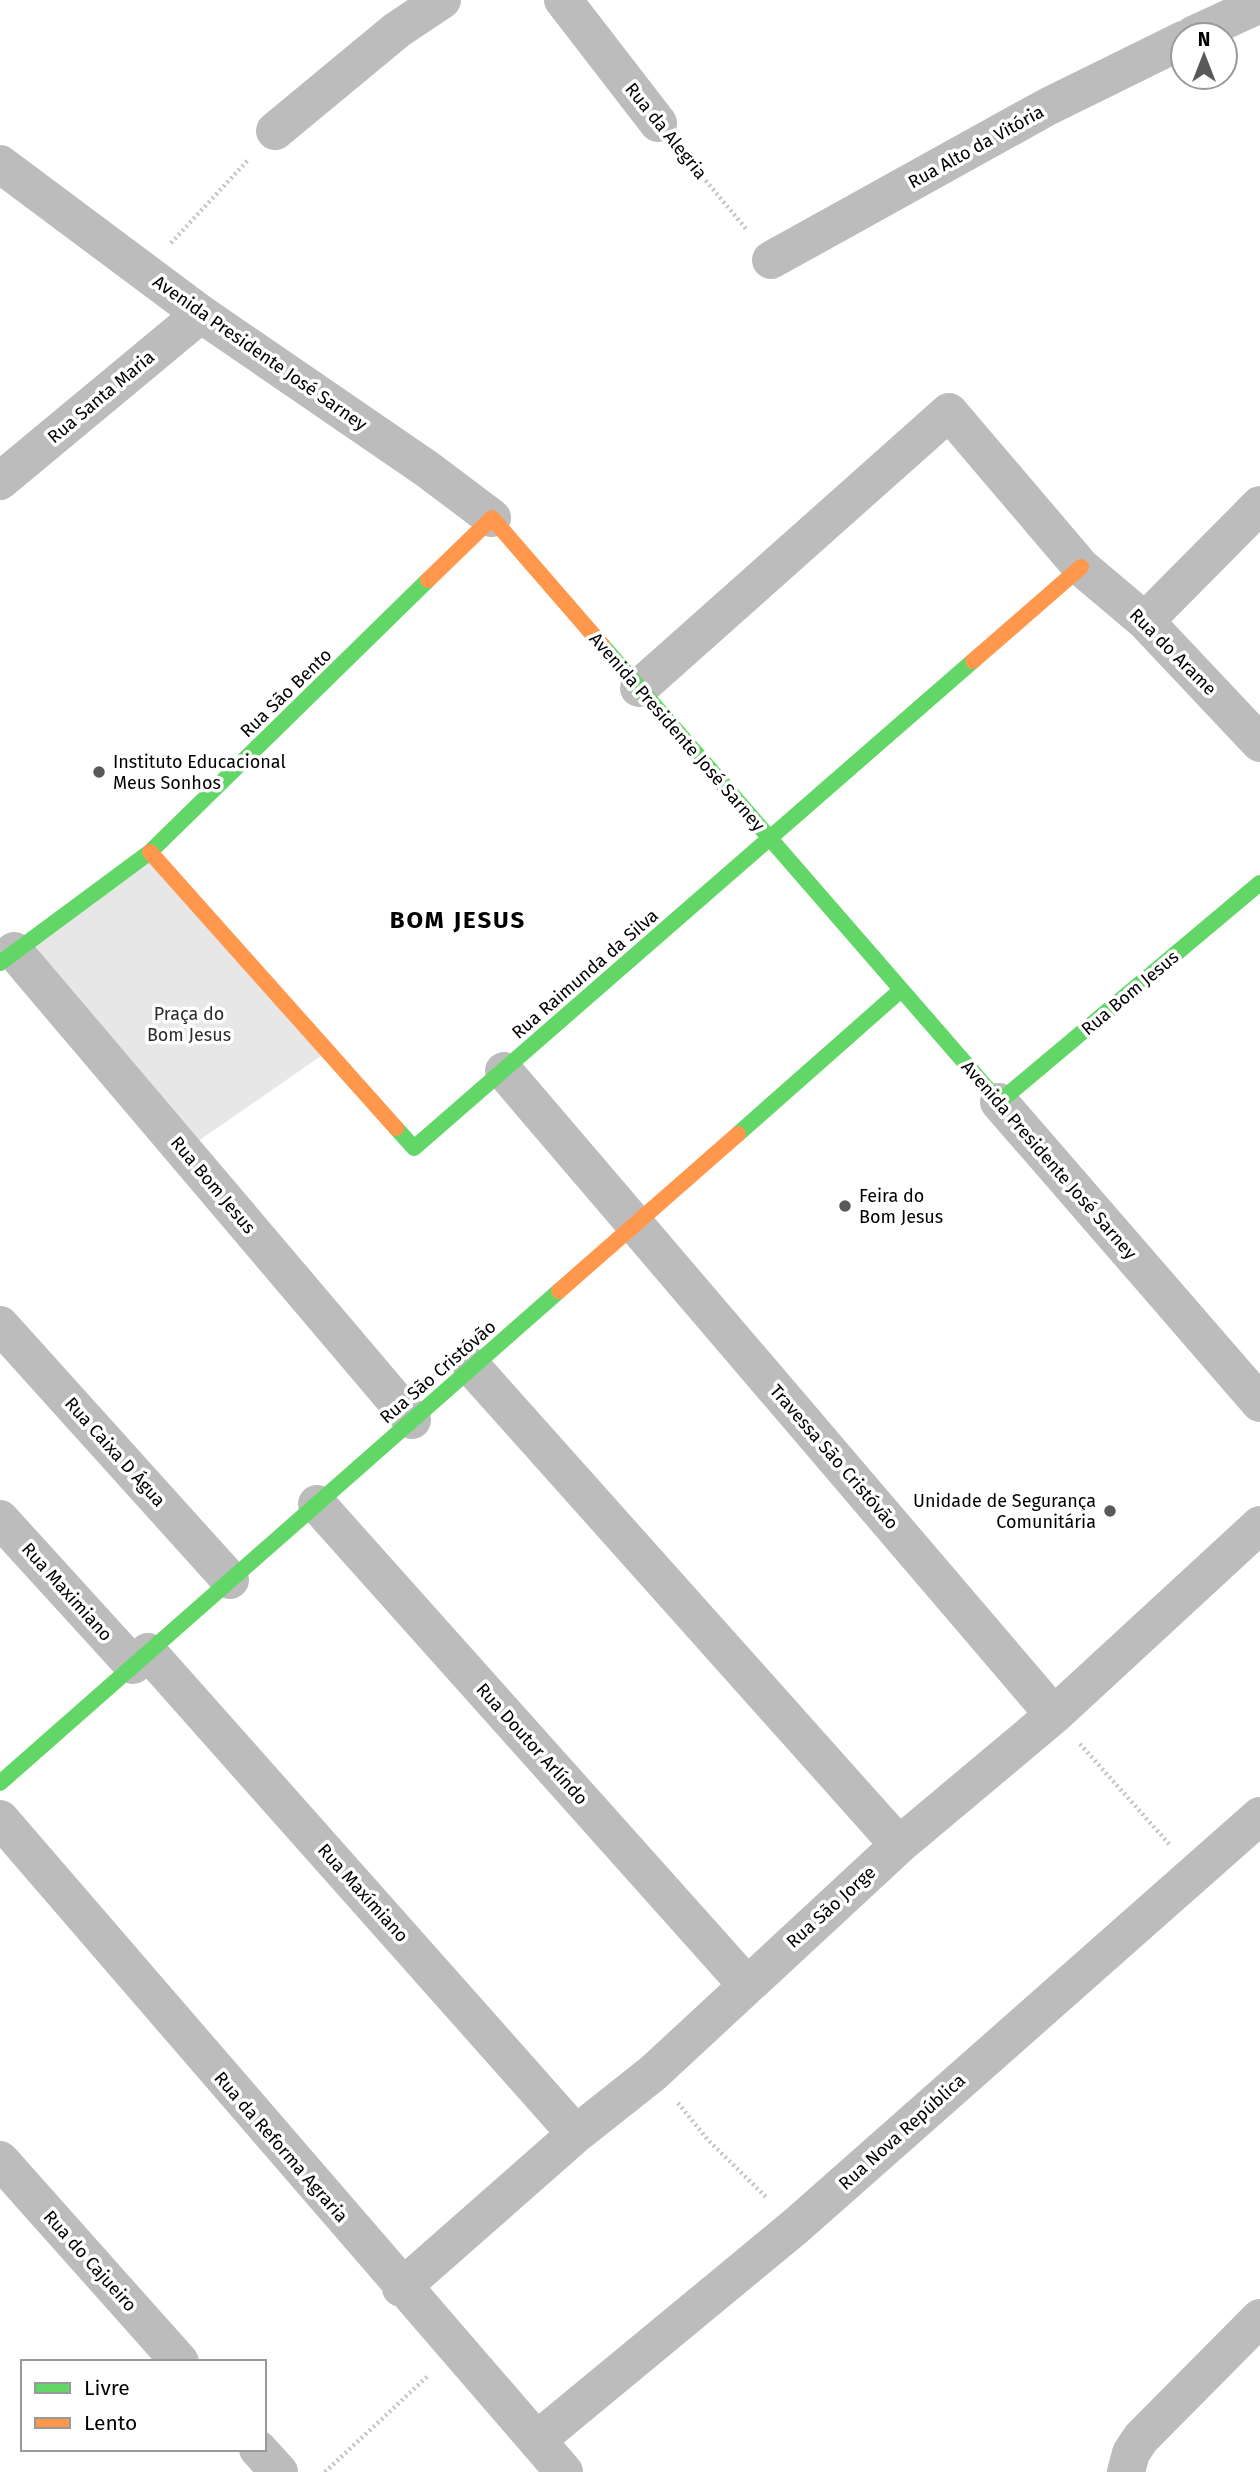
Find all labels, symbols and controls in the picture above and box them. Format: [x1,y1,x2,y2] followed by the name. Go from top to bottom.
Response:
[1169,21,1239,91] north arrow
[1198,28,1210,51] text: N
[620,78,712,184] street label: Rua da Alegria
[904,101,1048,193] street label: Rua Alto da Vitória
[149,270,371,436] street label: Avenida Presidente José Sarney
[43,346,159,448] street label: Rua Santa Maria
[1125,604,1221,700] street label: Rua do Arame
[585,628,769,836] street label: Avenida Presidente José Sarney
[236,644,336,742] street label: Rua São Bento
[113,751,286,794] place label: Instituto Educacional Meus Sonhos
[91,764,107,780] marker: Instituto Educacional Meus Sonhos
[507,904,663,1044] street label: Rua Raimunda da Silva
[390,906,526,934] district label: BOM JESUS
[1077,946,1183,1040] street label: Rua Bom Jesus
[147,1003,231,1046] park label: Praça do Bom Jesus
[957,1056,1141,1264] street label: Avenida Presidente José Sarney
[166,1132,260,1238] street label: Rua Bom Jesus
[859,1185,943,1228] place label: Feira do Bom Jesus
[837,1198,853,1214] marker: Feira do Bom Jesus
[375,1316,501,1428] street label: Rua São Cristóvão
[765,1380,903,1534] street label: Travessa São Cristóvão
[60,1392,171,1511] street label: Rua Caixa D Água
[913,1490,1096,1533] place label: Unidade de Segurança Comunitária
[1102,1503,1118,1519] marker: Unidade de Segurança Comunitária
[17,1538,117,1646] street label: Rua Maximiano
[471,1679,593,1809] street label: Rua Doutor Arlíndo
[313,1839,413,1947] street label: Rua Maxímiano
[782,1861,880,1953] street label: Rua São Jorge
[210,2067,352,2227] street label: Rua da Reforma Agraria
[834,2069,970,2195] street label: Rua Nova República
[39,2206,141,2316] street label: Rua do Cajueiro
[21,2360,266,2451] legend
[84,2375,130,2401] text: Livre
[84,2410,137,2436] text: Lento

